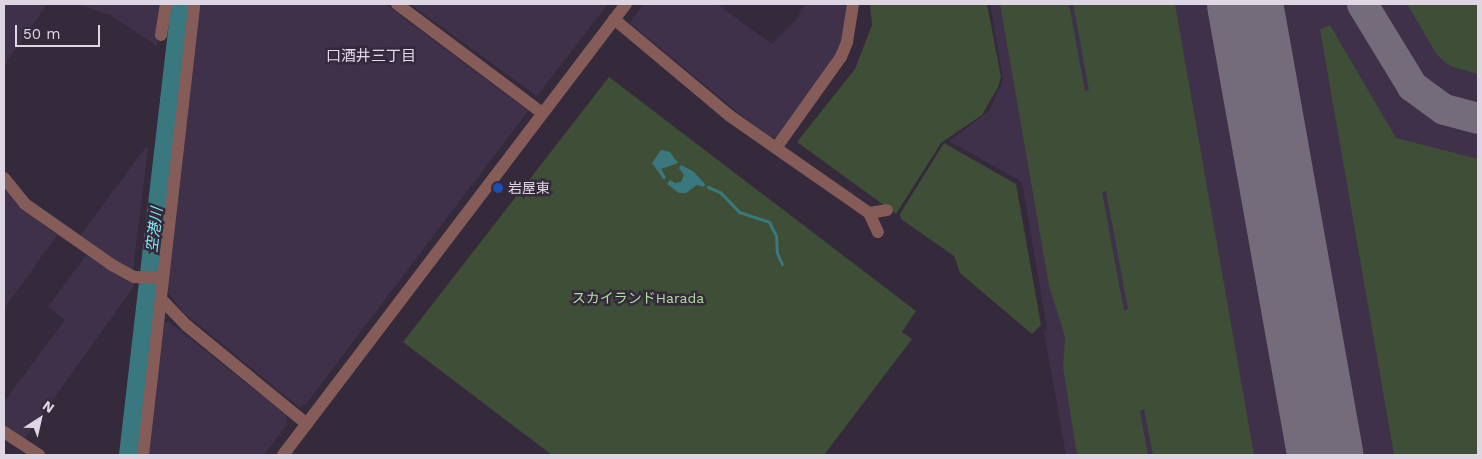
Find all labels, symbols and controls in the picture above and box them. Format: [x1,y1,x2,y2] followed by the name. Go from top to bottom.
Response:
[18,15,102,47] scale bar
[23,25,60,43] text: 50 m
[326,48,416,66] district label: 口酒井三丁目
[508,180,550,196] place label: 岩屋東
[492,182,504,194] marker: 岩屋東
[143,207,167,253] water label: 空港川
[572,290,704,306] park label: スカイランドHarada
[15,394,65,444] north arrow
[40,397,57,416] text: N

